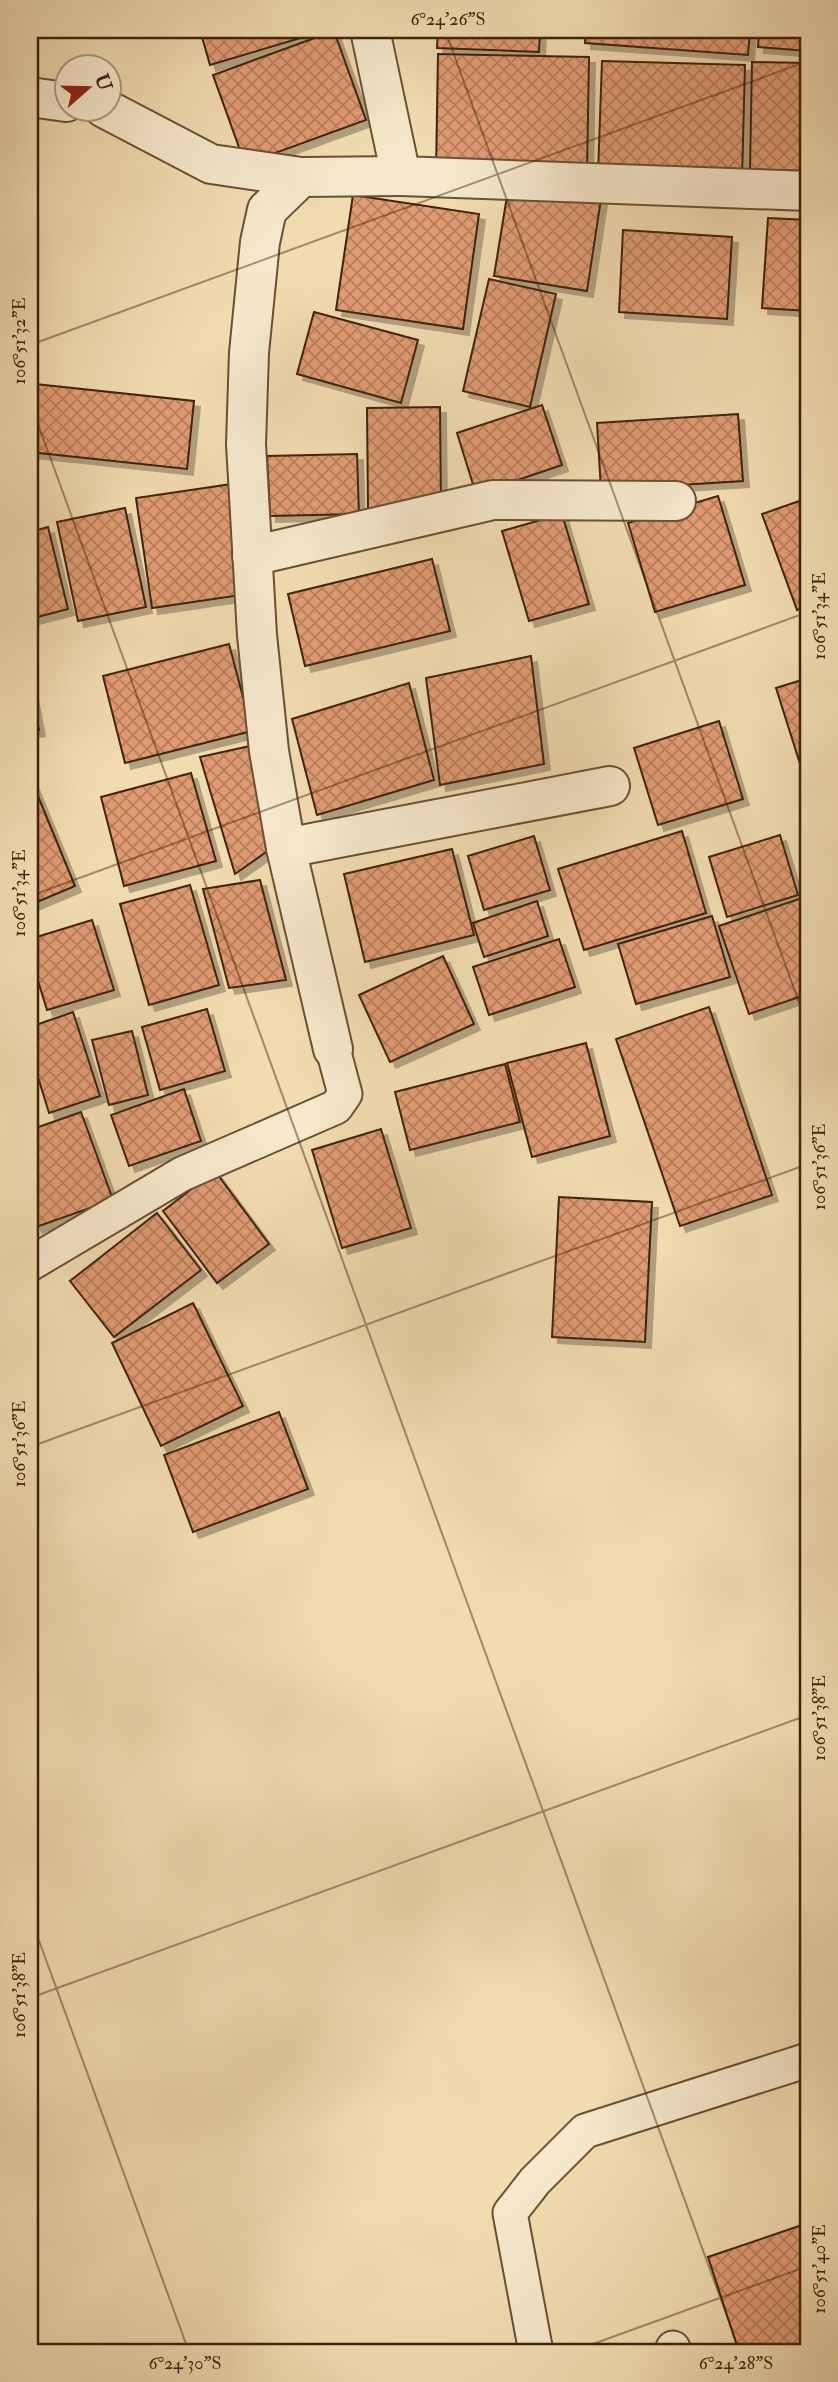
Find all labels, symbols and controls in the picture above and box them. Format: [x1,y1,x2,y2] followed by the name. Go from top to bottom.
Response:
[411,8,485,31] text: 6°24'26"S
[52,52,122,122] north arrow
[89,71,117,94] text: U
[8,298,31,384] text: 106°51'32"E
[808,572,831,660] text: 106°51'34"E
[8,849,31,937] text: 106°51'34"E
[808,1124,831,1210] text: 106°51'36"E
[8,1401,31,1487] text: 106°51'36"E
[808,1675,831,1761] text: 106°51'38"E
[8,1952,31,2038] text: 106°51'38"E
[808,2224,831,2314] text: 106°51'40"E
[149,2352,221,2375] text: 6°24'30"S
[699,2352,773,2375] text: 6°24'28"S

